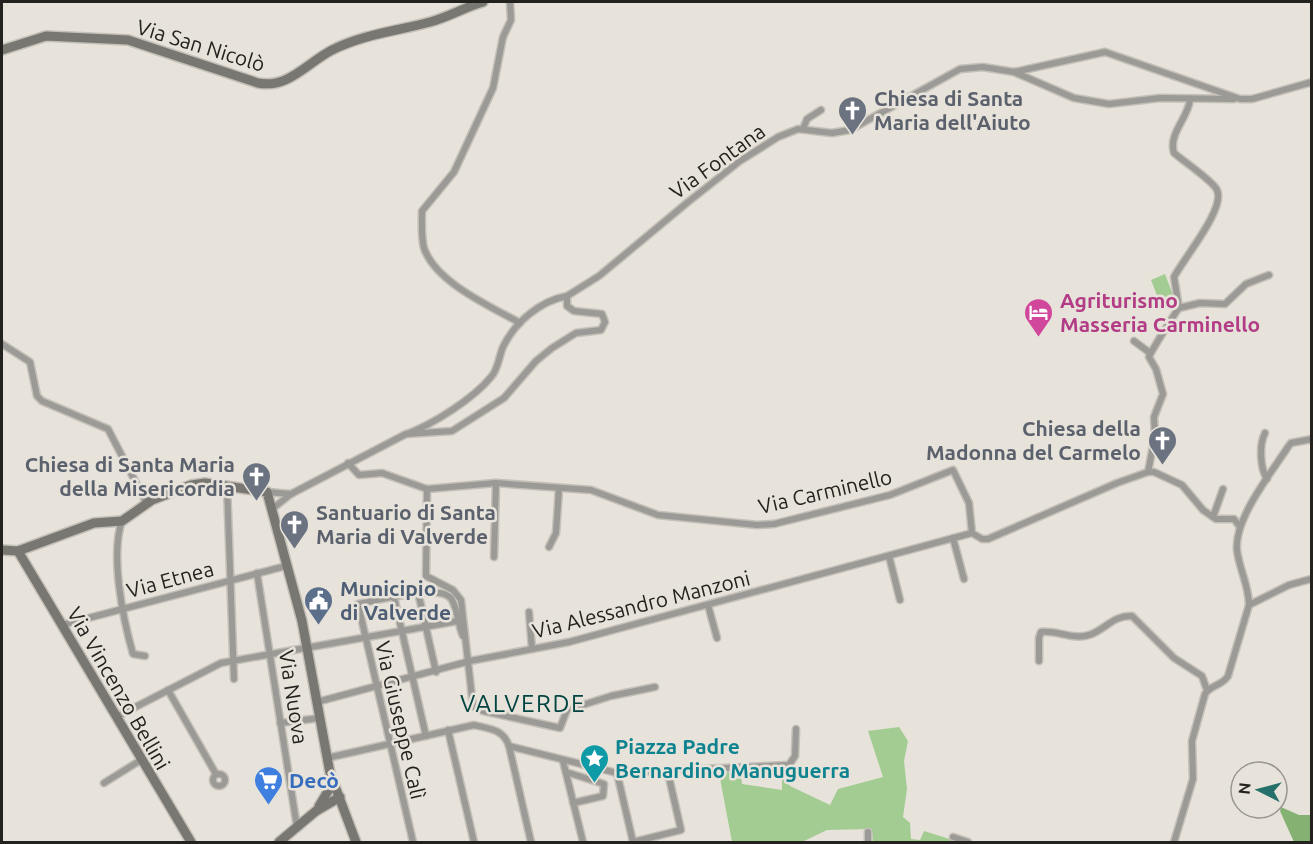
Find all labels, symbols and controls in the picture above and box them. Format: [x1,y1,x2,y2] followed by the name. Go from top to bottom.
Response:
[134,14,268,76] street label: Via San Nicolò
[874,86,1031,134] place label: Chiesa di Santa Maria dell'Aiuto
[837,94,869,136] church icon: Chiesa di Santa Maria dell'Aiuto
[665,118,769,204] street label: Via Fontana
[1060,288,1260,336] place label: Agriturismo Masseria Carminello
[1023,296,1055,338] hotel icon: Agriturismo Masseria Carminello
[926,416,1141,464] place label: Chiesa della Madonna del Carmelo
[1146,424,1178,466] church icon: Chiesa della Madonna del Carmelo
[25,452,235,500] place label: Chiesa di Santa Maria della Misericordia
[240,460,272,502] church icon: Chiesa di Santa Maria della Misericordia
[756,464,894,518] street label: Via Carminello
[316,500,496,548] place label: Santuario di Santa Maria di Valverde
[279,508,311,550] church icon: Santuario di Santa Maria di Valverde
[124,556,216,602] street label: Via Etnea
[530,565,752,643] street label: Via Alessandro Manzoni
[340,576,451,624] place label: Municipio di Valverde
[303,584,335,626] public building icon: Municipio di Valverde
[63,602,175,774] street label: Via Vincenzo Bellini
[371,639,431,801] street label: Via Giuseppe Calì
[275,648,313,746] street label: Via Nuova
[460,690,586,717] district label: VALVERDE
[615,734,850,782] place label: Piazza Padre Bernardino Manuguerra
[578,742,610,784] place icon: Piazza Padre Bernardino Manuguerra
[1229,760,1289,820] north arrow
[252,764,284,806] supermarket icon: Decò
[289,768,339,792] place label: Decò
[1235,782,1254,795] text: N

